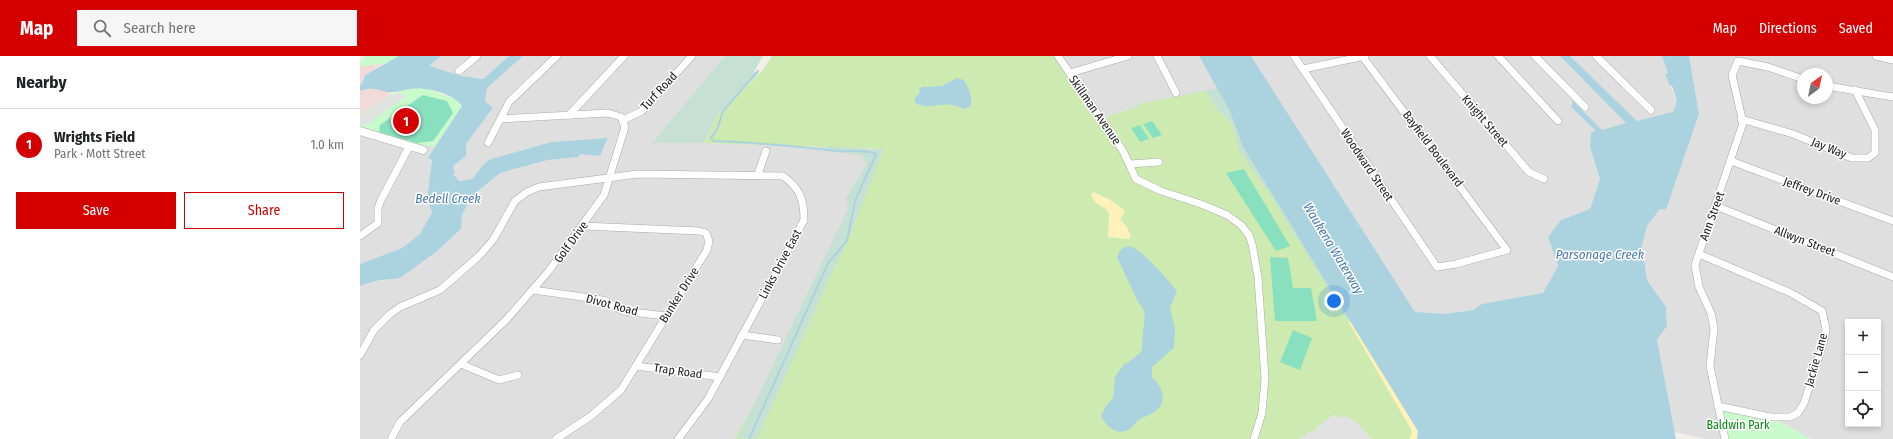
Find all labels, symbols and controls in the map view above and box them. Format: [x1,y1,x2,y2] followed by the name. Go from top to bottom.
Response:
[77,10,357,46] search box
[20,17,53,40] text: Map
[91,17,113,39] icon: search
[123,19,196,37] text: Search here
[1713,20,1737,37] text: Map
[1759,20,1817,37] text: Directions
[1839,20,1873,37] text: Saved
[1797,68,1833,104] north arrow
[638,69,680,113] street label: Turf Road
[16,72,67,93] text: Nearby
[1066,73,1124,147] street label: Skillman Avenue
[1459,92,1511,150] street label: Knight Street
[393,106,419,136] pin: 1
[1400,108,1466,190] street label: Bayfield Boulevard
[1338,126,1396,204] street label: Woodward Street
[54,128,135,146] text: Wrights Field
[1809,135,1849,162] street label: Jay Way
[26,137,32,152] text: 1
[310,137,344,152] text: 1.0 km
[54,146,146,161] text: Park · Mott Street
[1781,174,1843,208] street label: Jeffrey Drive
[1697,189,1727,242] street label: Ann Street
[415,191,481,206] water label: Bedell Creek
[16,192,176,229] button: Save
[184,192,344,229] button: Share
[1300,200,1367,298] water label: Waukena Waterway
[551,218,591,266] street label: Golf Drive
[1772,223,1838,259] street label: Allwyn Street
[756,227,804,301] street label: Links Drive East
[1556,247,1645,262] water label: Parsonage Creek
[656,265,702,325] street label: Bunker Drive
[584,291,640,319] street label: Divot Road
[1324,291,1344,311] your location
[1845,319,1881,427] map controls
[1845,319,1881,355] button: +
[1802,332,1830,388] street label: Jackie Lane
[1845,355,1881,391] button: −
[653,361,703,381] street label: Trap Road
[1845,391,1881,427] button: locate
[1706,418,1770,432] park label: Baldwin Park

